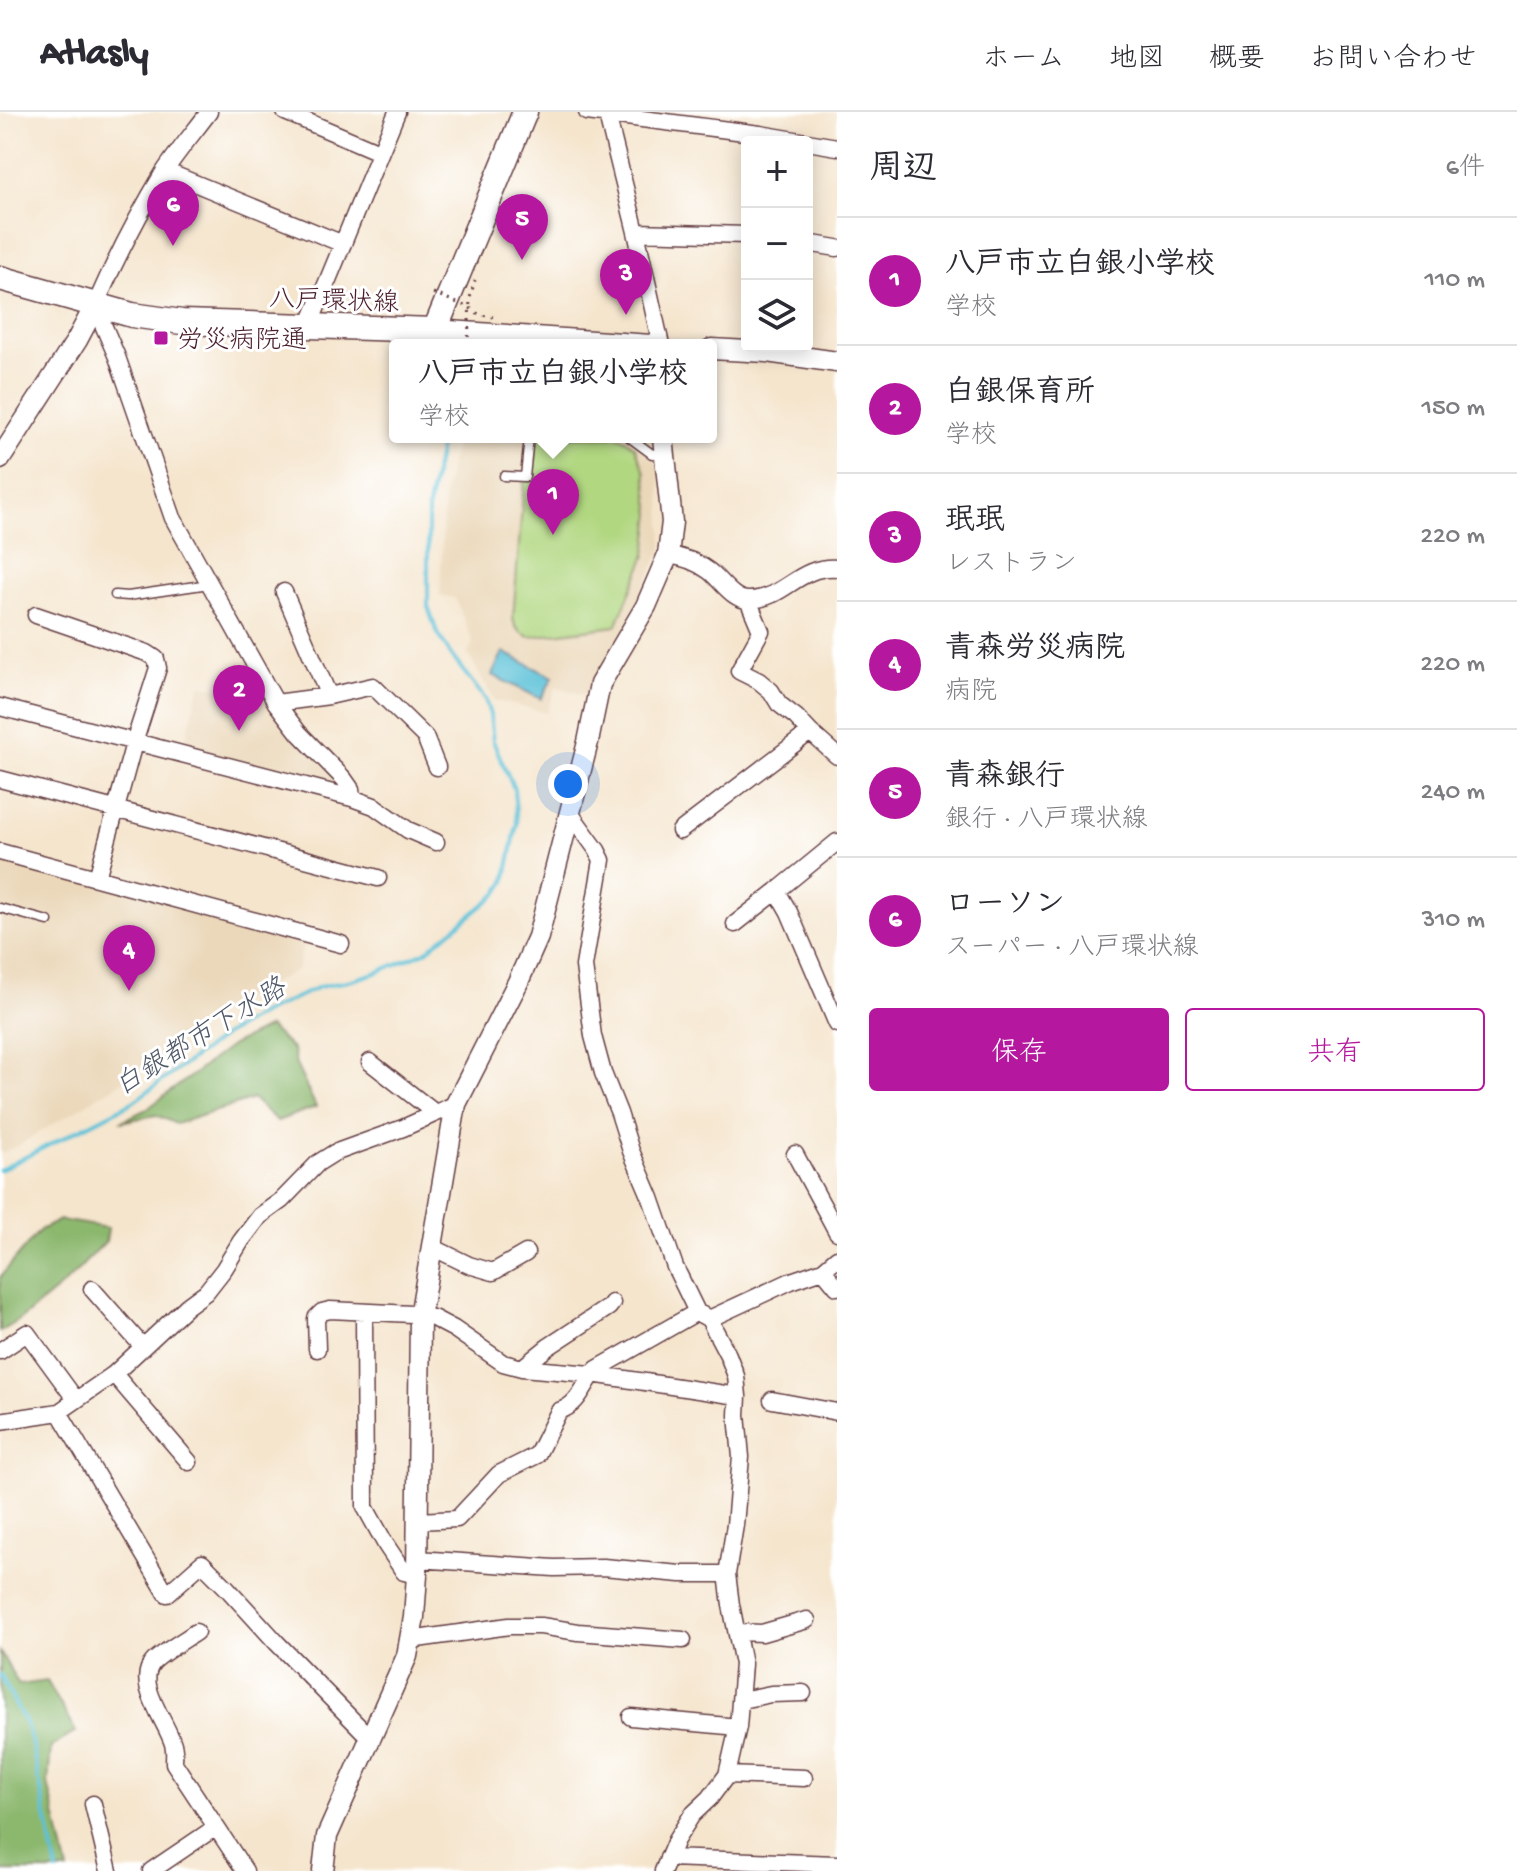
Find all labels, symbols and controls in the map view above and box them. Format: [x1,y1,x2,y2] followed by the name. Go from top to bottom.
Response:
[40,33,148,77] text: Atlasly
[982,44,1065,77] text: ホーム
[1109,44,1165,77] text: 地図
[1209,44,1265,77] text: 概要
[1309,44,1477,77] text: お問い合わせ
[741,136,813,352] map controls
[741,136,813,208] button: +
[869,151,937,191] text: 周辺
[1446,154,1485,185] text: 6件
[147,180,199,246] pin: 6
[496,194,548,260] pin: 5
[741,208,813,280] button: −
[600,249,652,315] pin: 3
[945,249,1215,284] text: 八戸市立白銀小学校
[890,266,900,297] text: 1
[1425,266,1485,297] text: 110 m
[741,280,813,352] button: layers
[268,285,399,321] street label: 八戸環状線
[945,294,997,325] text: 学校
[177,326,307,358] place label: 労災病院通
[152,329,170,347] marker: 労災病院通
[389,339,717,443] popup
[418,359,688,394] text: 八戸市立白銀小学校
[945,377,1095,412] text: 白銀保育所
[889,394,901,425] text: 2
[1421,394,1485,425] text: 150 m
[418,404,470,435] text: 学校
[945,422,997,453] text: 学校
[527,469,579,535] pin: 1
[945,505,1005,540] text: 珉珉
[888,522,902,553] text: 3
[1420,522,1485,553] text: 220 m
[945,550,1077,581] text: レストラン
[945,633,1125,668] text: 青森労災病院
[889,650,901,681] text: 4
[1420,650,1485,681] text: 220 m
[213,665,265,731] pin: 2
[945,678,997,709] text: 病院
[945,761,1065,796] text: 青森銀行
[548,764,588,804] your location
[888,778,902,809] text: 5
[1421,778,1485,809] text: 240 m
[945,806,1147,837] text: 銀行 · 八戸環状線
[945,889,1065,924] text: ローソン
[888,906,902,937] text: 6
[1422,906,1485,937] text: 310 m
[103,925,155,991] pin: 4
[945,934,1198,965] text: スーパー · 八戸環状線
[109,971,295,1105] water label: 白銀都市下水路
[869,1008,1169,1091] button: 保存
[1185,1008,1485,1091] button: 共有

